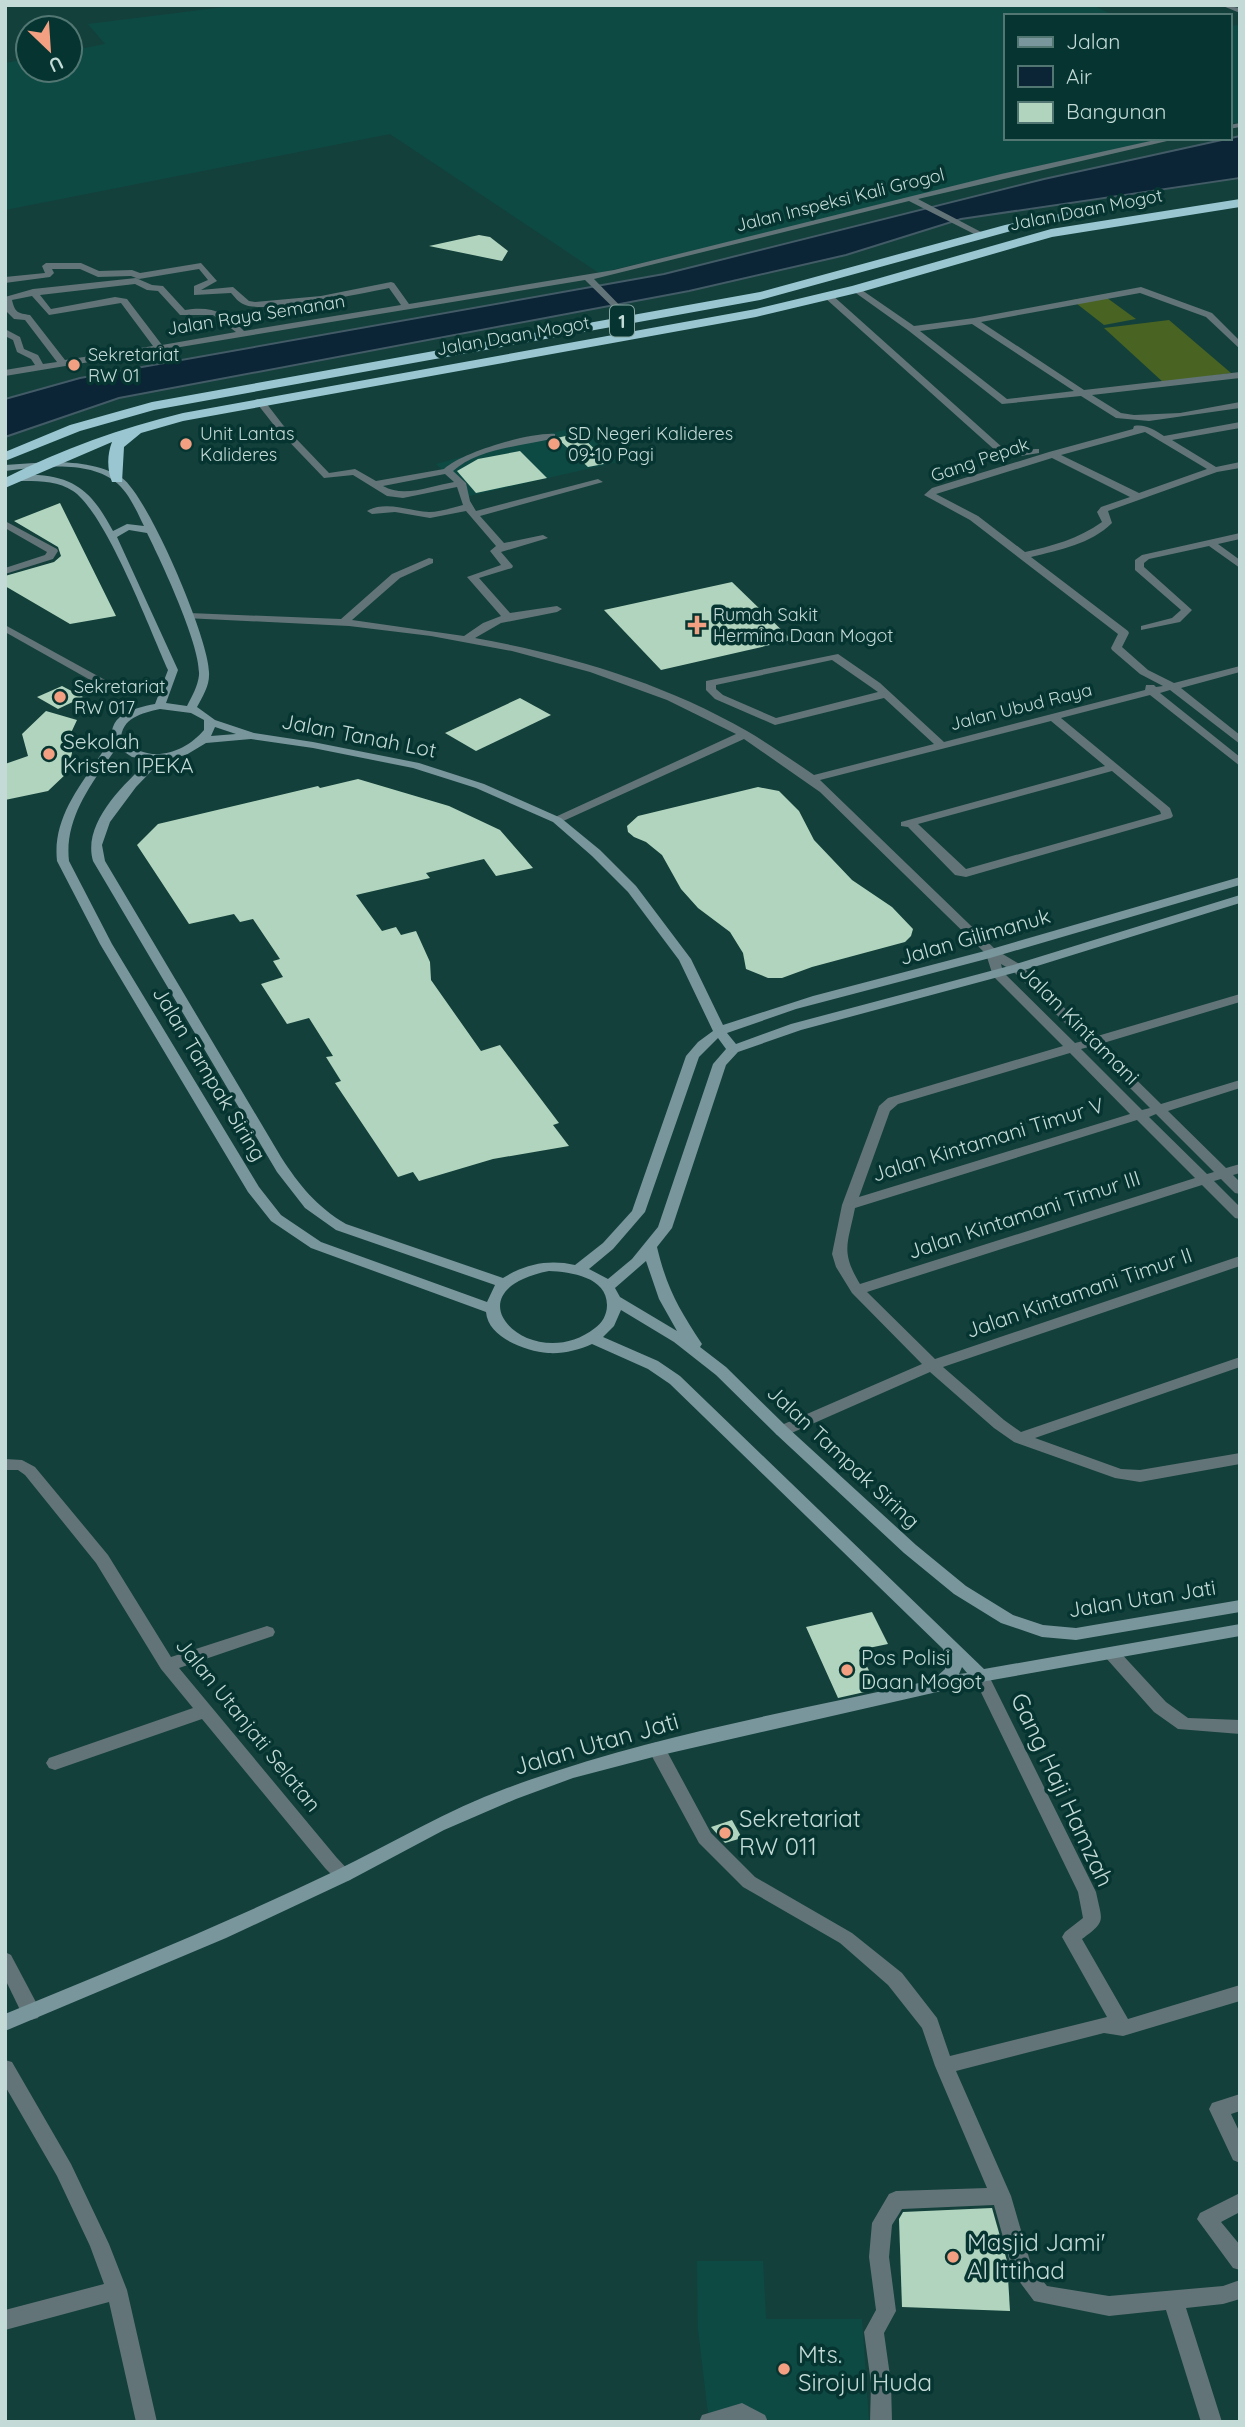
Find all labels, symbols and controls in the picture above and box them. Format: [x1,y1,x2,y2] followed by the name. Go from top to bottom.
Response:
[14,14,84,84] north arrow
[1004,14,1231,140] legend
[1066,28,1120,54] text: Jalan
[45,51,67,78] text: U
[1066,63,1092,89] text: Air
[1066,98,1166,124] text: Bangunan
[733,162,947,237] street label: Jalan Inspeksi Kali Grogol
[1007,183,1164,236] street label: Jalan Daan Mogot
[165,289,347,340] street label: Jalan Raya Semanan
[610,306,634,336] road number: 1
[434,311,591,360] street label: Jalan Daan Mogot
[88,343,179,387] place label: Sekretariat RW 01
[66,357,82,373] marker: Sekretariat RW 01
[200,422,294,466] place label: Unit Lantas Kalideres
[568,422,733,466] place label: SD Negeri Kalideres 09-10 Pagi
[928,432,1032,487] street label: Gang Pepak
[178,436,194,452] marker: Unit Lantas Kalideres
[546,436,562,452] marker: SD Negeri Kalideres 09-10 Pagi
[713,603,893,647] place label: Rumah Sakit Hermina Daan Mogot
[687,615,707,635] marker: Rumah Sakit Hermina Daan Mogot
[74,675,165,719] place label: Sekretariat RW 017
[947,678,1094,735] street label: Jalan Ubud Raya
[52,689,68,705] marker: Sekretariat RW 017
[280,707,439,763] street label: Jalan Tanah Lot
[63,728,194,778] place label: Sekolah Kristen IPEKA
[41,746,57,762] marker: Sekolah Kristen IPEKA
[896,902,1053,970] street label: Jalan Gilimanuk
[1014,959,1145,1090] street label: Jalan Kintamani
[147,981,272,1166] street label: Jalan Tampak Siring
[869,1091,1107,1187] street label: Jalan Kintamani Timur V
[904,1164,1143,1264] street label: Jalan Kintamani Timur III
[962,1241,1195,1343] street label: Jalan Kintamani Timur II
[762,1379,925,1534] street label: Jalan Tampak Siring
[1066,1574,1218,1623] street label: Jalan Utan Jati
[171,1632,327,1817] street label: Jalan Utanjati Selatan
[861,1644,982,1694] place label: Pos Polisi Daan Mogot
[839,1662,855,1678] marker: Pos Polisi Daan Mogot
[1005,1688,1121,1891] street label: Gang Haji Hamzah
[510,1705,682,1781] street label: Jalan Utan Jati
[739,1803,861,1861] place label: Sekretariat RW 011
[717,1825,733,1841] marker: Sekretariat RW 011
[967,2227,1105,2285] place label: Masjid Jami' Al Ittihad
[945,2249,961,2265] marker: Masjid Jami' Al Ittihad
[798,2339,932,2397] place label: Mts. Sirojul Huda
[776,2361,792,2377] marker: Mts. Sirojul Huda

